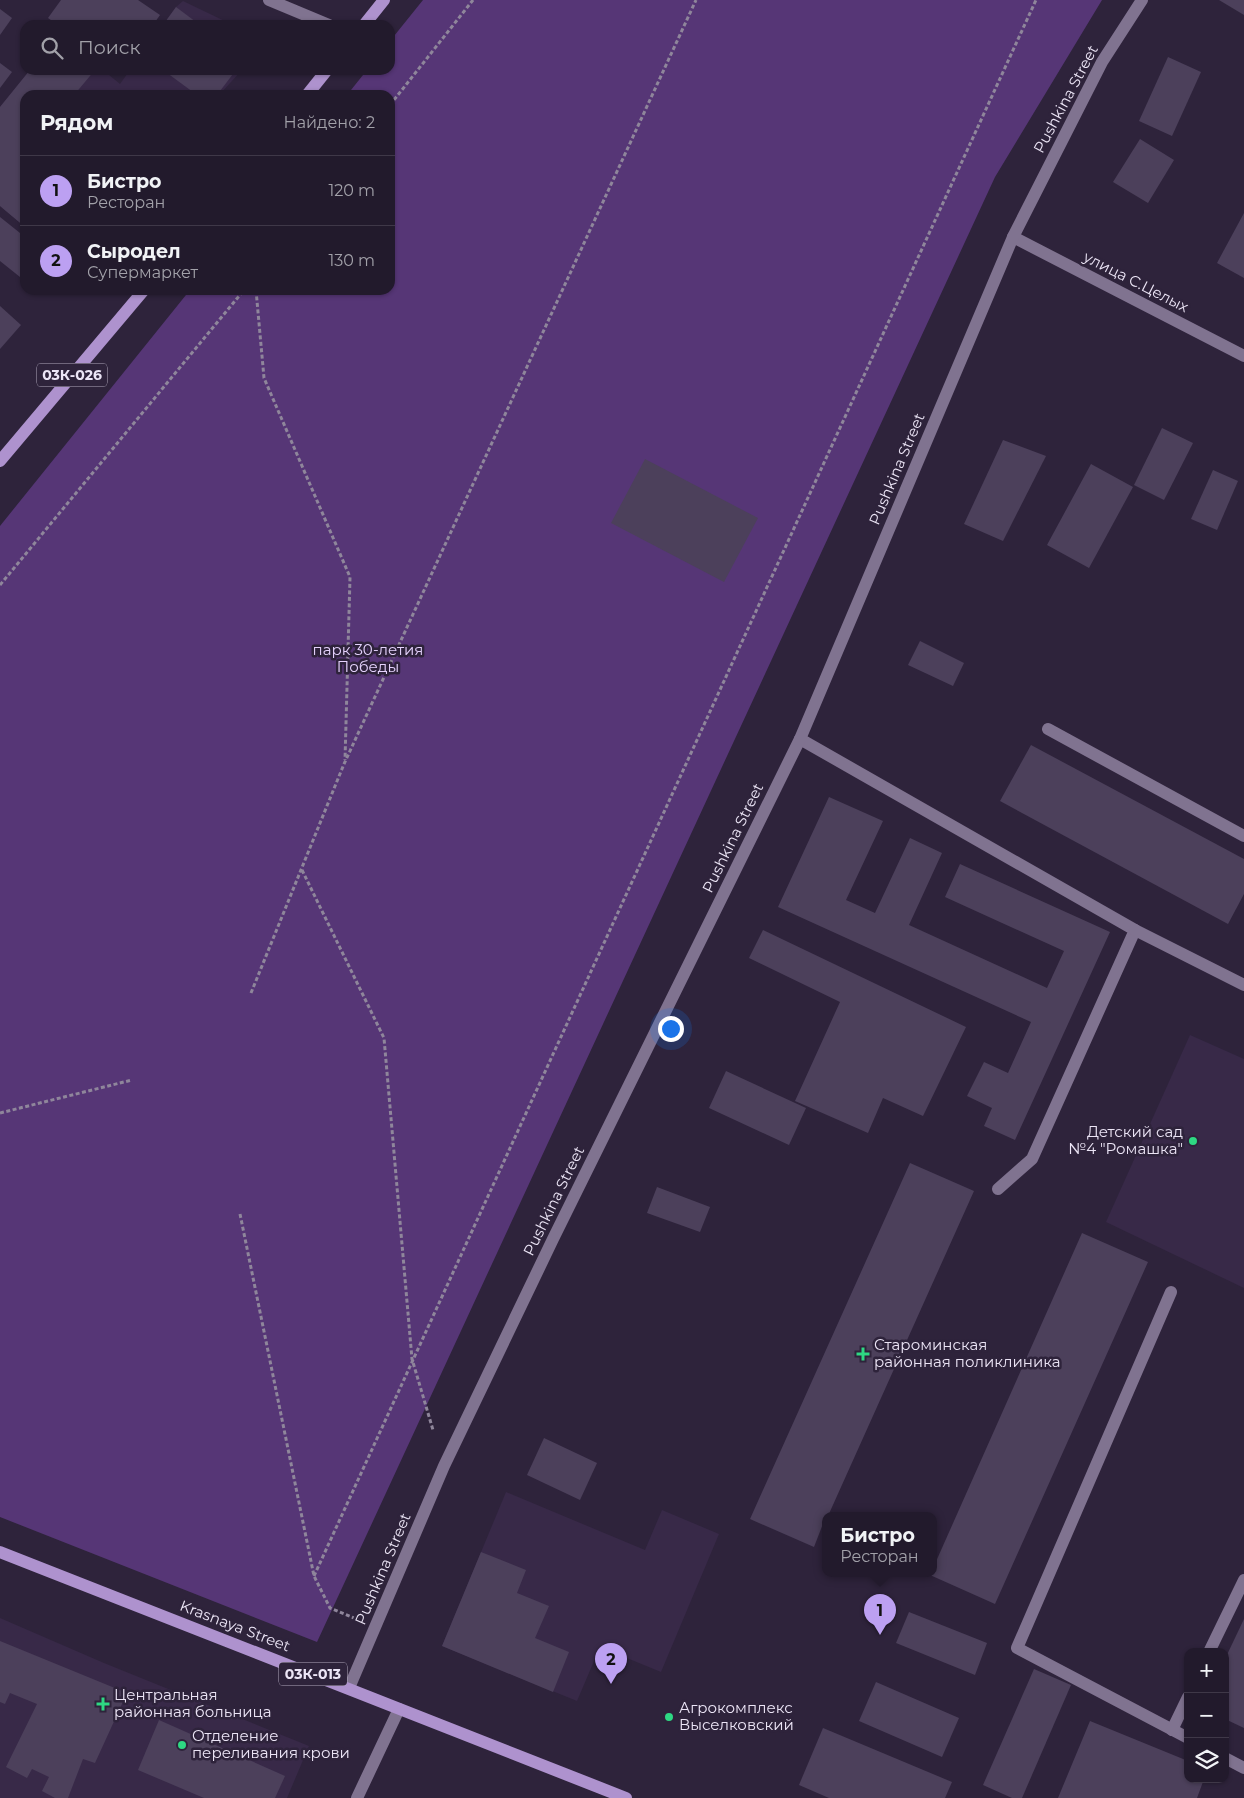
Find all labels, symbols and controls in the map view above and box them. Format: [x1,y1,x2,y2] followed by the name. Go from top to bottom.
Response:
[20,20,395,75] search box
[38,34,66,62] icon: search
[78,36,141,59] text: Поиск
[1029,42,1102,156] street label: Pushkina Street
[40,110,113,135] text: Рядом
[284,113,375,132] text: Найдено: 2
[87,170,162,193] text: Бистро
[53,181,59,200] text: 1
[328,181,375,200] text: 120 m
[87,193,165,212] text: Ресторан
[87,240,181,263] text: Сыродел
[1080,246,1192,316] street label: улица С.Целых
[51,251,61,270] text: 2
[328,251,375,270] text: 130 m
[87,263,198,282] text: Супермаркет
[37,364,107,386] road number: 03К-026
[864,410,929,528] street label: Pushkina Street
[313,640,423,676] park label: парк 30-летия Победы
[698,780,767,896] street label: Pushkina Street
[658,1016,684,1042] your location
[1068,1122,1183,1158] place label: Детский сад №4 "Ромашка"
[1187,1135,1199,1147] marker: Детский сад №4 "Ромашка"
[519,1143,588,1259] street label: Pushkina Street
[874,1335,1061,1371] place label: Староминская районная поликлиника
[856,1347,870,1361] marker: Староминская районная поликлиника
[350,1510,415,1628] street label: Pushkina Street
[822,1512,937,1577] popup
[840,1524,915,1547] text: Бистро
[840,1547,919,1566] text: Ресторан
[864,1594,896,1635] pin: 1
[177,1596,293,1655] street label: Krasnaya Street
[595,1643,627,1684] pin: 2
[1184,1648,1229,1783] map controls
[1184,1648,1229,1693] button: +
[279,1662,347,1686] road number: 03К-013
[114,1685,272,1721] place label: Центральная районная больница
[1184,1693,1229,1738] button: −
[96,1697,110,1711] marker: Центральная районная больница
[679,1698,794,1734] place label: Агрокомплекс Выселковский
[663,1711,675,1723] marker: Агрокомплекс Выселковский
[192,1726,350,1762] place label: Отделение переливания крови
[1184,1738,1229,1783] button: layers
[176,1739,188,1751] marker: Отделение переливания крови

